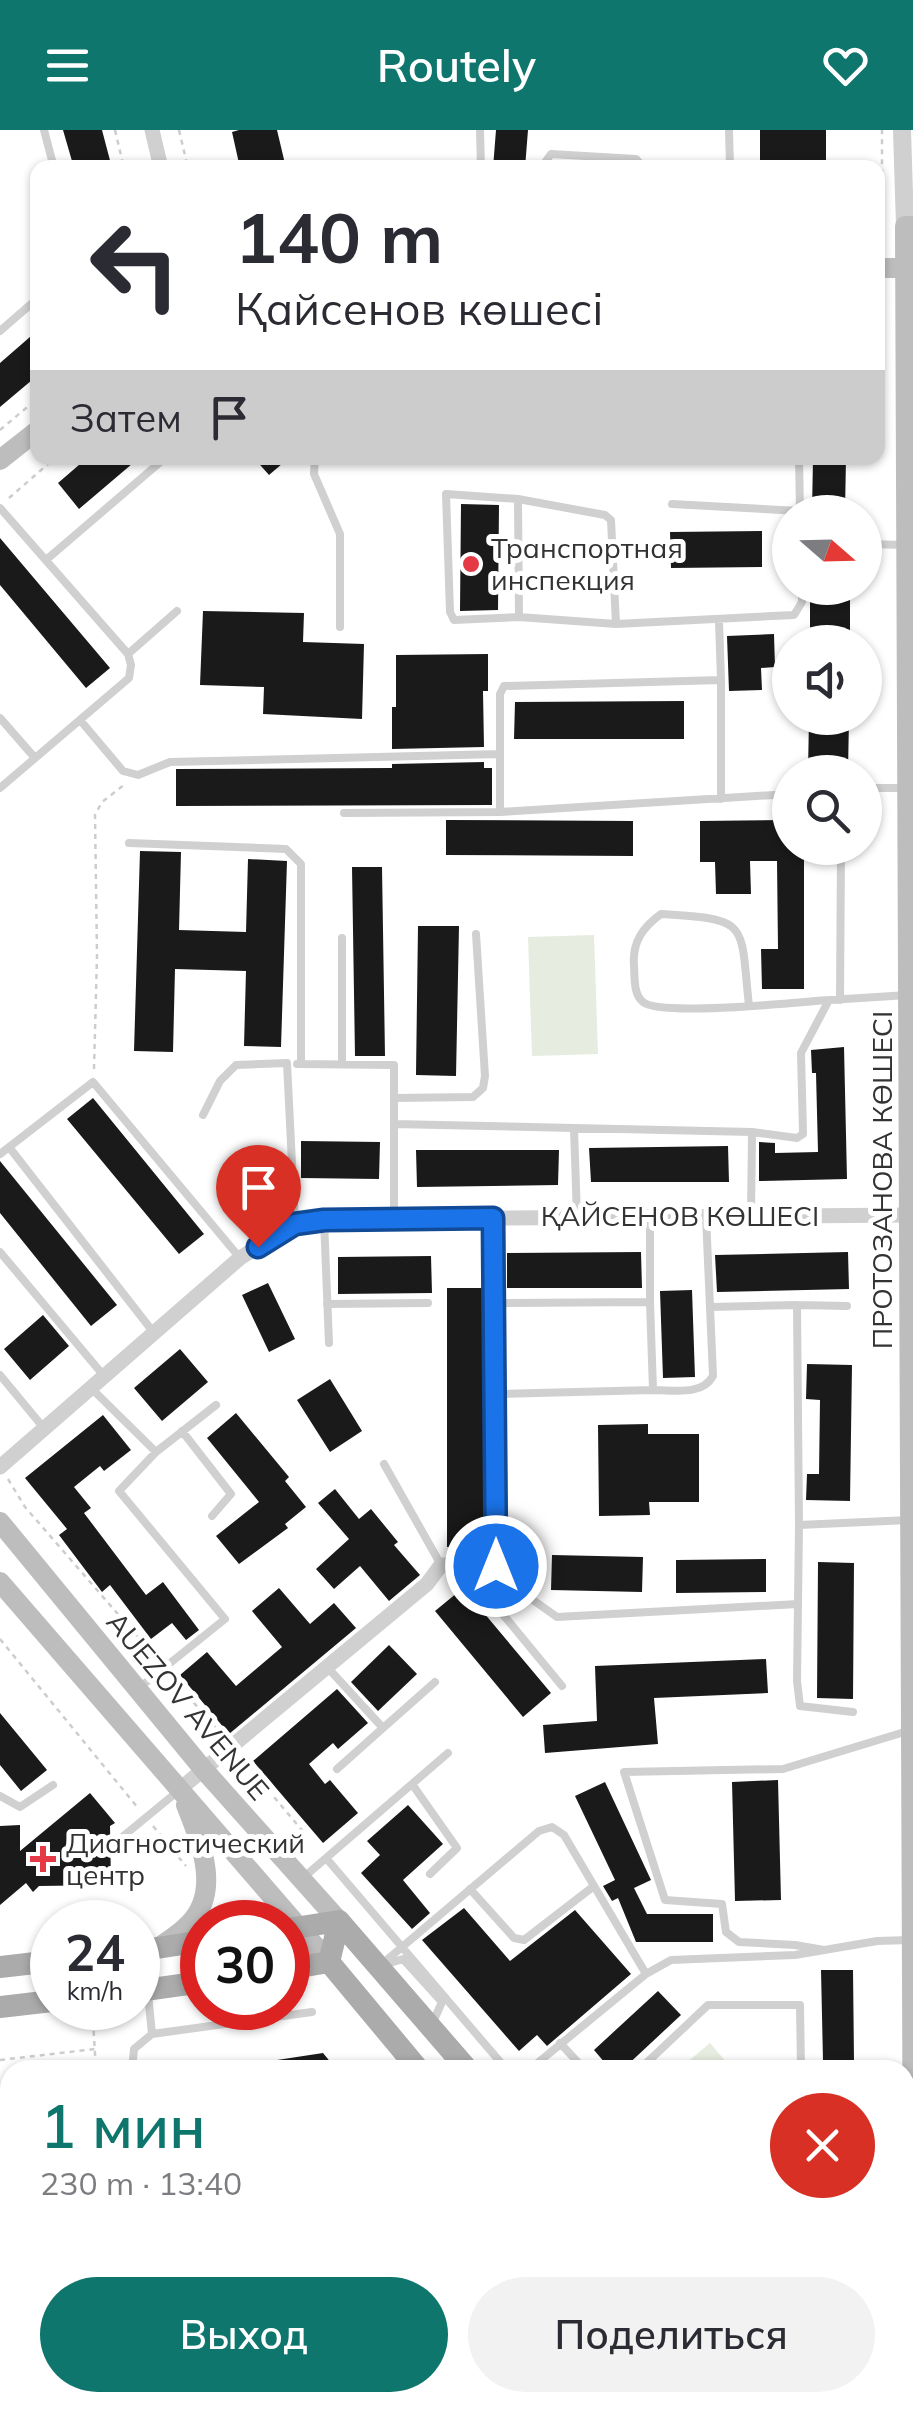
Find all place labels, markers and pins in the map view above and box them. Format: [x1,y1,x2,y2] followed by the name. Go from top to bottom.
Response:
[491,530,683,597] place label: Транспортная инспекция
[460,553,482,575] marker: Транспортная инспекция
[216,1145,301,1248] pin
[66,1825,305,1892] place label: Диагностический центр
[30,1846,56,1872] marker: Диагностический центр

